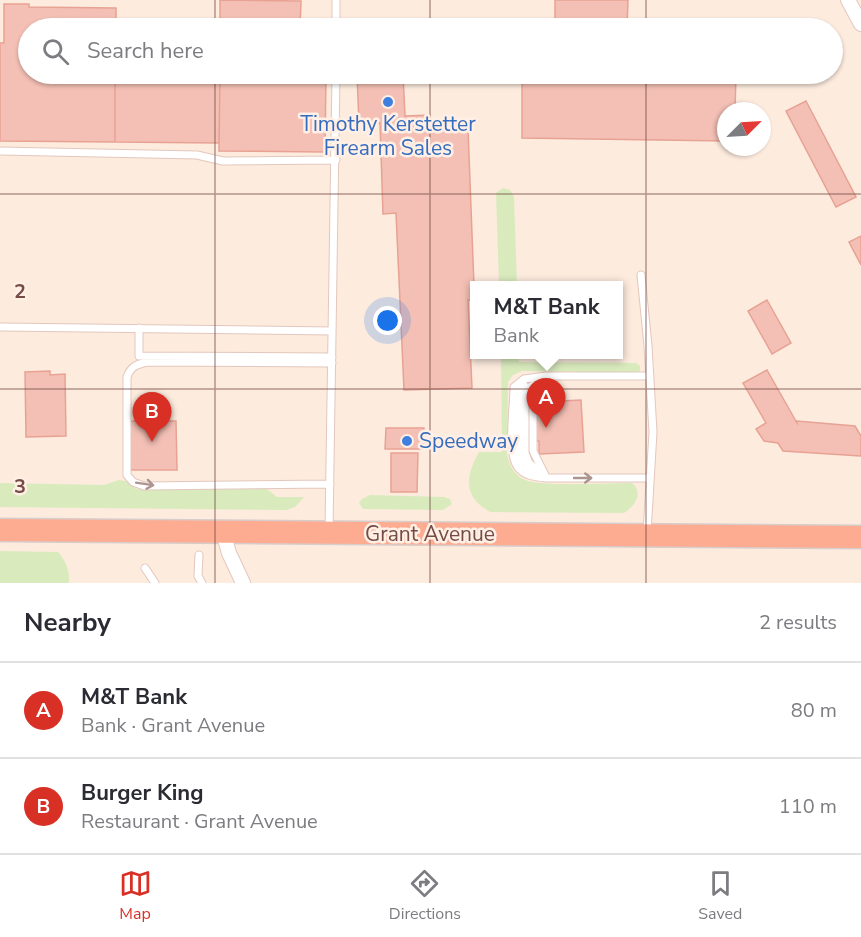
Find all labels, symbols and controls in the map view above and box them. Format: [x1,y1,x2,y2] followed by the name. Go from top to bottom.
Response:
[18,18,843,84] search box
[39,35,72,68] icon: search
[87,36,204,66] text: Search here
[381,95,395,109] marker: Timothy Kerstetter Firearm Sales
[717,102,771,156] north arrow
[300,110,476,162] place label: Timothy Kerstetter Firearm Sales
[14,278,26,305] text: 2
[470,281,623,359] popup
[494,292,599,322] text: M&T Bank
[373,306,402,335] your location
[494,322,539,349] text: Bank
[526,378,566,428] pin: A
[132,392,172,442] pin: B
[419,427,518,455] place label: Speedway
[400,434,414,448] marker: Speedway
[573,472,593,484] one-way arrow
[14,473,26,500] text: 3
[134,478,154,489] one-way arrow
[365,520,495,548] street label: Grant Avenue
[24,605,111,640] text: Nearby
[759,609,837,636] text: 2 results
[81,682,187,712] text: M&T Bank
[36,697,51,724] text: A
[791,697,837,724] text: 80 m
[81,712,265,739] text: Bank · Grant Avenue
[81,778,203,808] text: Burger King
[37,793,50,820] text: B
[779,793,837,820] text: 110 m
[81,808,318,835] text: Restaurant · Grant Avenue
[119,867,152,925] tab: Map
[389,867,461,925] tab: Directions
[698,867,742,925] tab: Saved

